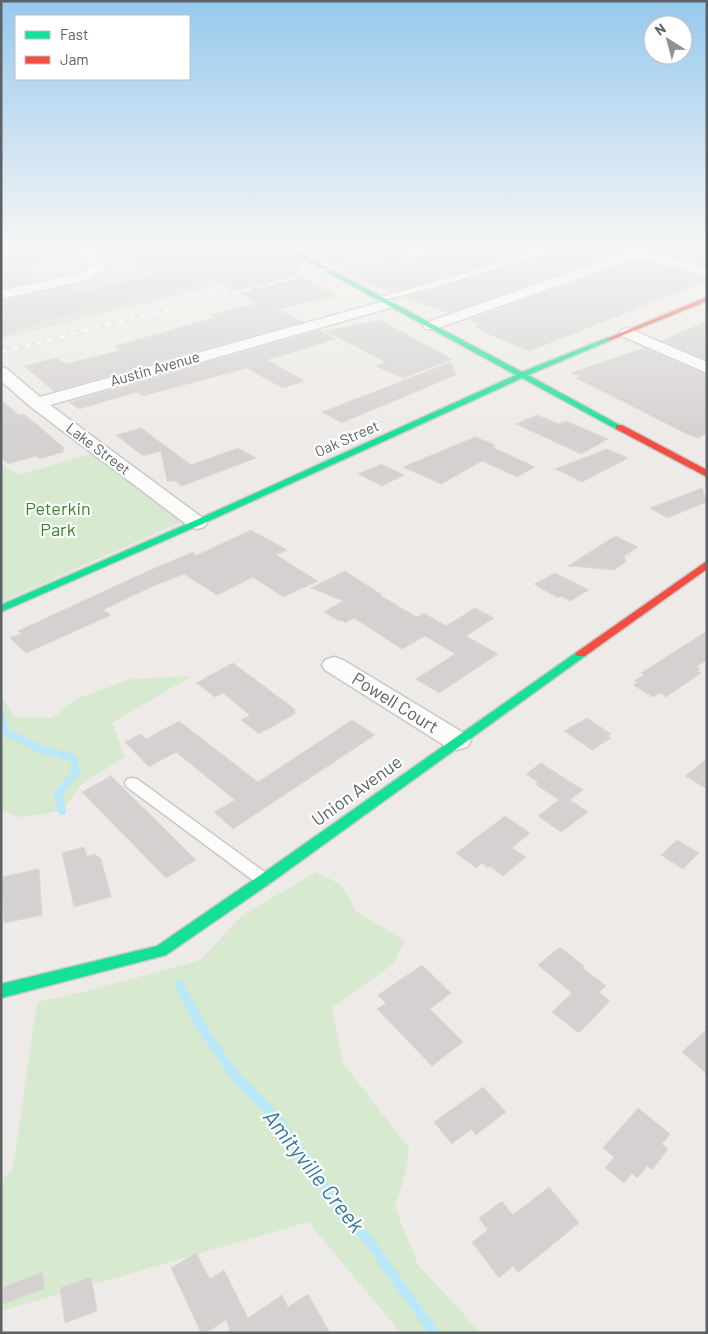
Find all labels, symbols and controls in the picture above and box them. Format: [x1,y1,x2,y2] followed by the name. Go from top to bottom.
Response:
[15,15,190,80] legend
[643,15,693,65] north arrow
[651,19,669,39] text: N
[60,25,88,43] text: Fast
[60,50,89,68] text: Jam
[108,347,202,389] street label: Austin Avenue
[312,416,381,460] street label: Oak Street
[63,418,134,478] street label: Lake Street
[25,497,91,540] park label: Peterkin Park
[348,667,443,737] street label: Powell Court
[307,750,406,830] street label: Union Avenue
[259,1104,371,1237] water label: Amityville Creek

